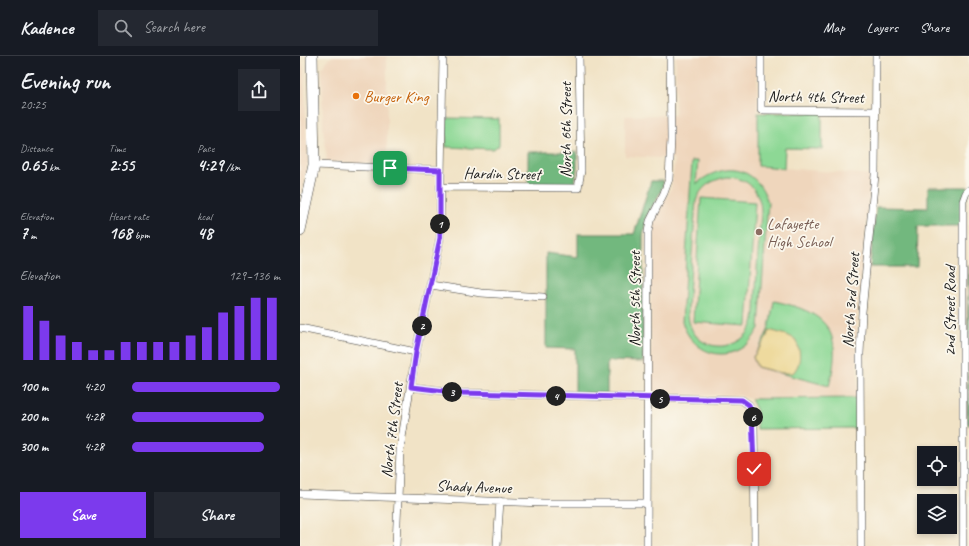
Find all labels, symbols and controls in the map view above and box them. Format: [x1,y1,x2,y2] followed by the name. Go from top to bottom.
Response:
[98,10,378,46] search box
[20,16,74,40] text: Kadence
[112,17,134,39] icon: search
[144,18,205,37] text: Search here
[823,19,845,36] text: Map
[867,19,898,36] text: Layers
[920,19,949,36] text: Share
[20,68,110,96] text: Evening run
[238,69,280,111] button: share
[556,81,576,178] street label: North 6th Street
[768,86,866,108] street label: North 4th Street
[364,87,430,107] place label: Burger King
[351,91,361,101] marker: Burger King
[20,97,46,113] text: 20:25
[20,141,53,155] text: Distance
[109,141,126,155] text: Time
[197,141,214,155] text: Pace
[373,151,407,185] pin
[20,155,46,176] text: 0.65
[109,155,134,176] text: 2:55
[197,155,223,176] text: 4:29
[379,157,401,179] icon: arrive
[46,160,60,174] text: km
[223,160,241,174] text: /km
[463,163,543,185] street label: Hardin Street
[20,209,54,223] text: Elevation
[109,209,149,223] text: Heart rate
[197,209,212,223] text: kcal
[430,214,450,234] pin: 1
[767,214,834,252] place label: Lafayette High School
[438,217,442,231] text: 1
[20,223,28,244] text: 7
[109,223,132,244] text: 168
[197,223,213,244] text: 48
[754,227,764,237] marker: Lafayette High School
[28,228,36,242] text: m
[132,228,150,242] text: bpm
[625,250,645,347] street label: North 5th Street
[838,250,864,348] street label: North 3rd Street
[940,263,960,356] street label: 2nd Street Road
[20,268,60,284] text: Elevation
[229,268,280,284] text: 129–136 m
[412,316,432,336] pin: 2
[420,319,424,333] text: 2
[20,379,48,395] text: 100 m
[84,379,104,395] text: 4:20
[376,380,408,479] street label: North 7th Street
[442,382,462,402] pin: 3
[450,385,454,399] text: 3
[546,386,566,406] pin: 4
[554,389,558,403] text: 4
[650,389,670,409] pin: 5
[658,392,662,406] text: 5
[743,407,763,427] pin: 6
[20,409,48,425] text: 200 m
[84,409,104,425] text: 4:28
[750,410,756,424] text: 6
[20,439,48,455] text: 300 m
[84,439,104,455] text: 4:28
[917,446,957,534] map controls
[917,446,957,486] button: locate
[737,452,771,486] pin
[743,458,765,480] icon: check
[436,476,514,498] street label: Shady Avenue
[20,492,146,538] button: Save
[154,492,280,538] button: Share
[917,494,957,534] button: layers

